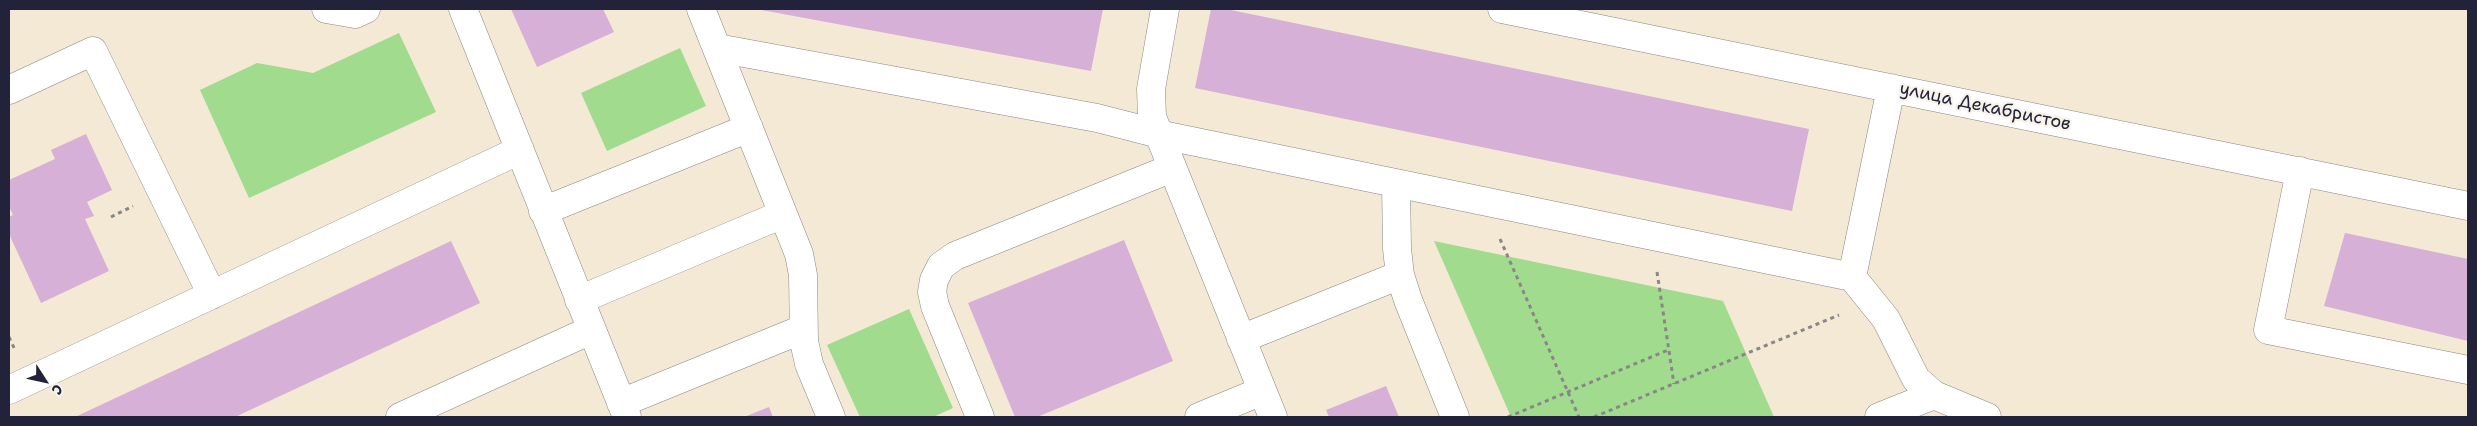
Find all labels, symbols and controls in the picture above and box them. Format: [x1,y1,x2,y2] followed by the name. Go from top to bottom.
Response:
[1897,78,2073,136] street label: улица Декабристов
[20,356,70,406] north arrow
[47,381,67,398] text: С

